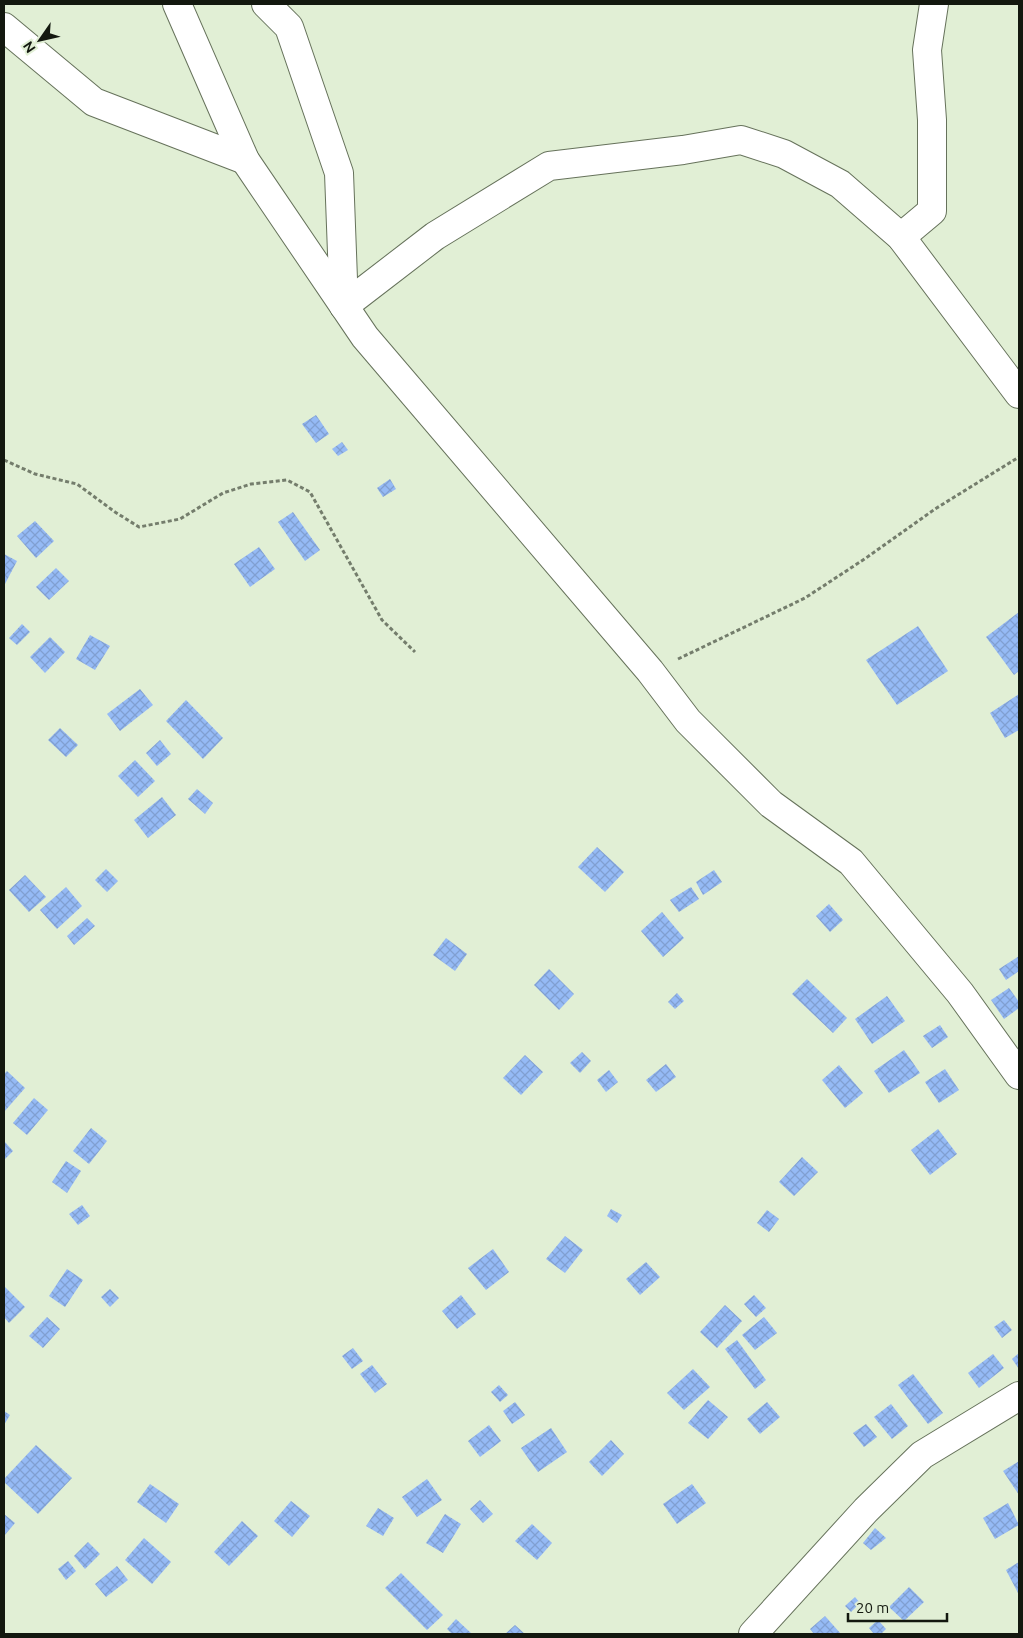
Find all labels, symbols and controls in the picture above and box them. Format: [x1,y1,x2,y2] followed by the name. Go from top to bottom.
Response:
[15,15,65,65] north arrow
[20,38,39,56] text: N
[848,1590,947,1622] scale bar
[856,1599,889,1616] text: 20 m

